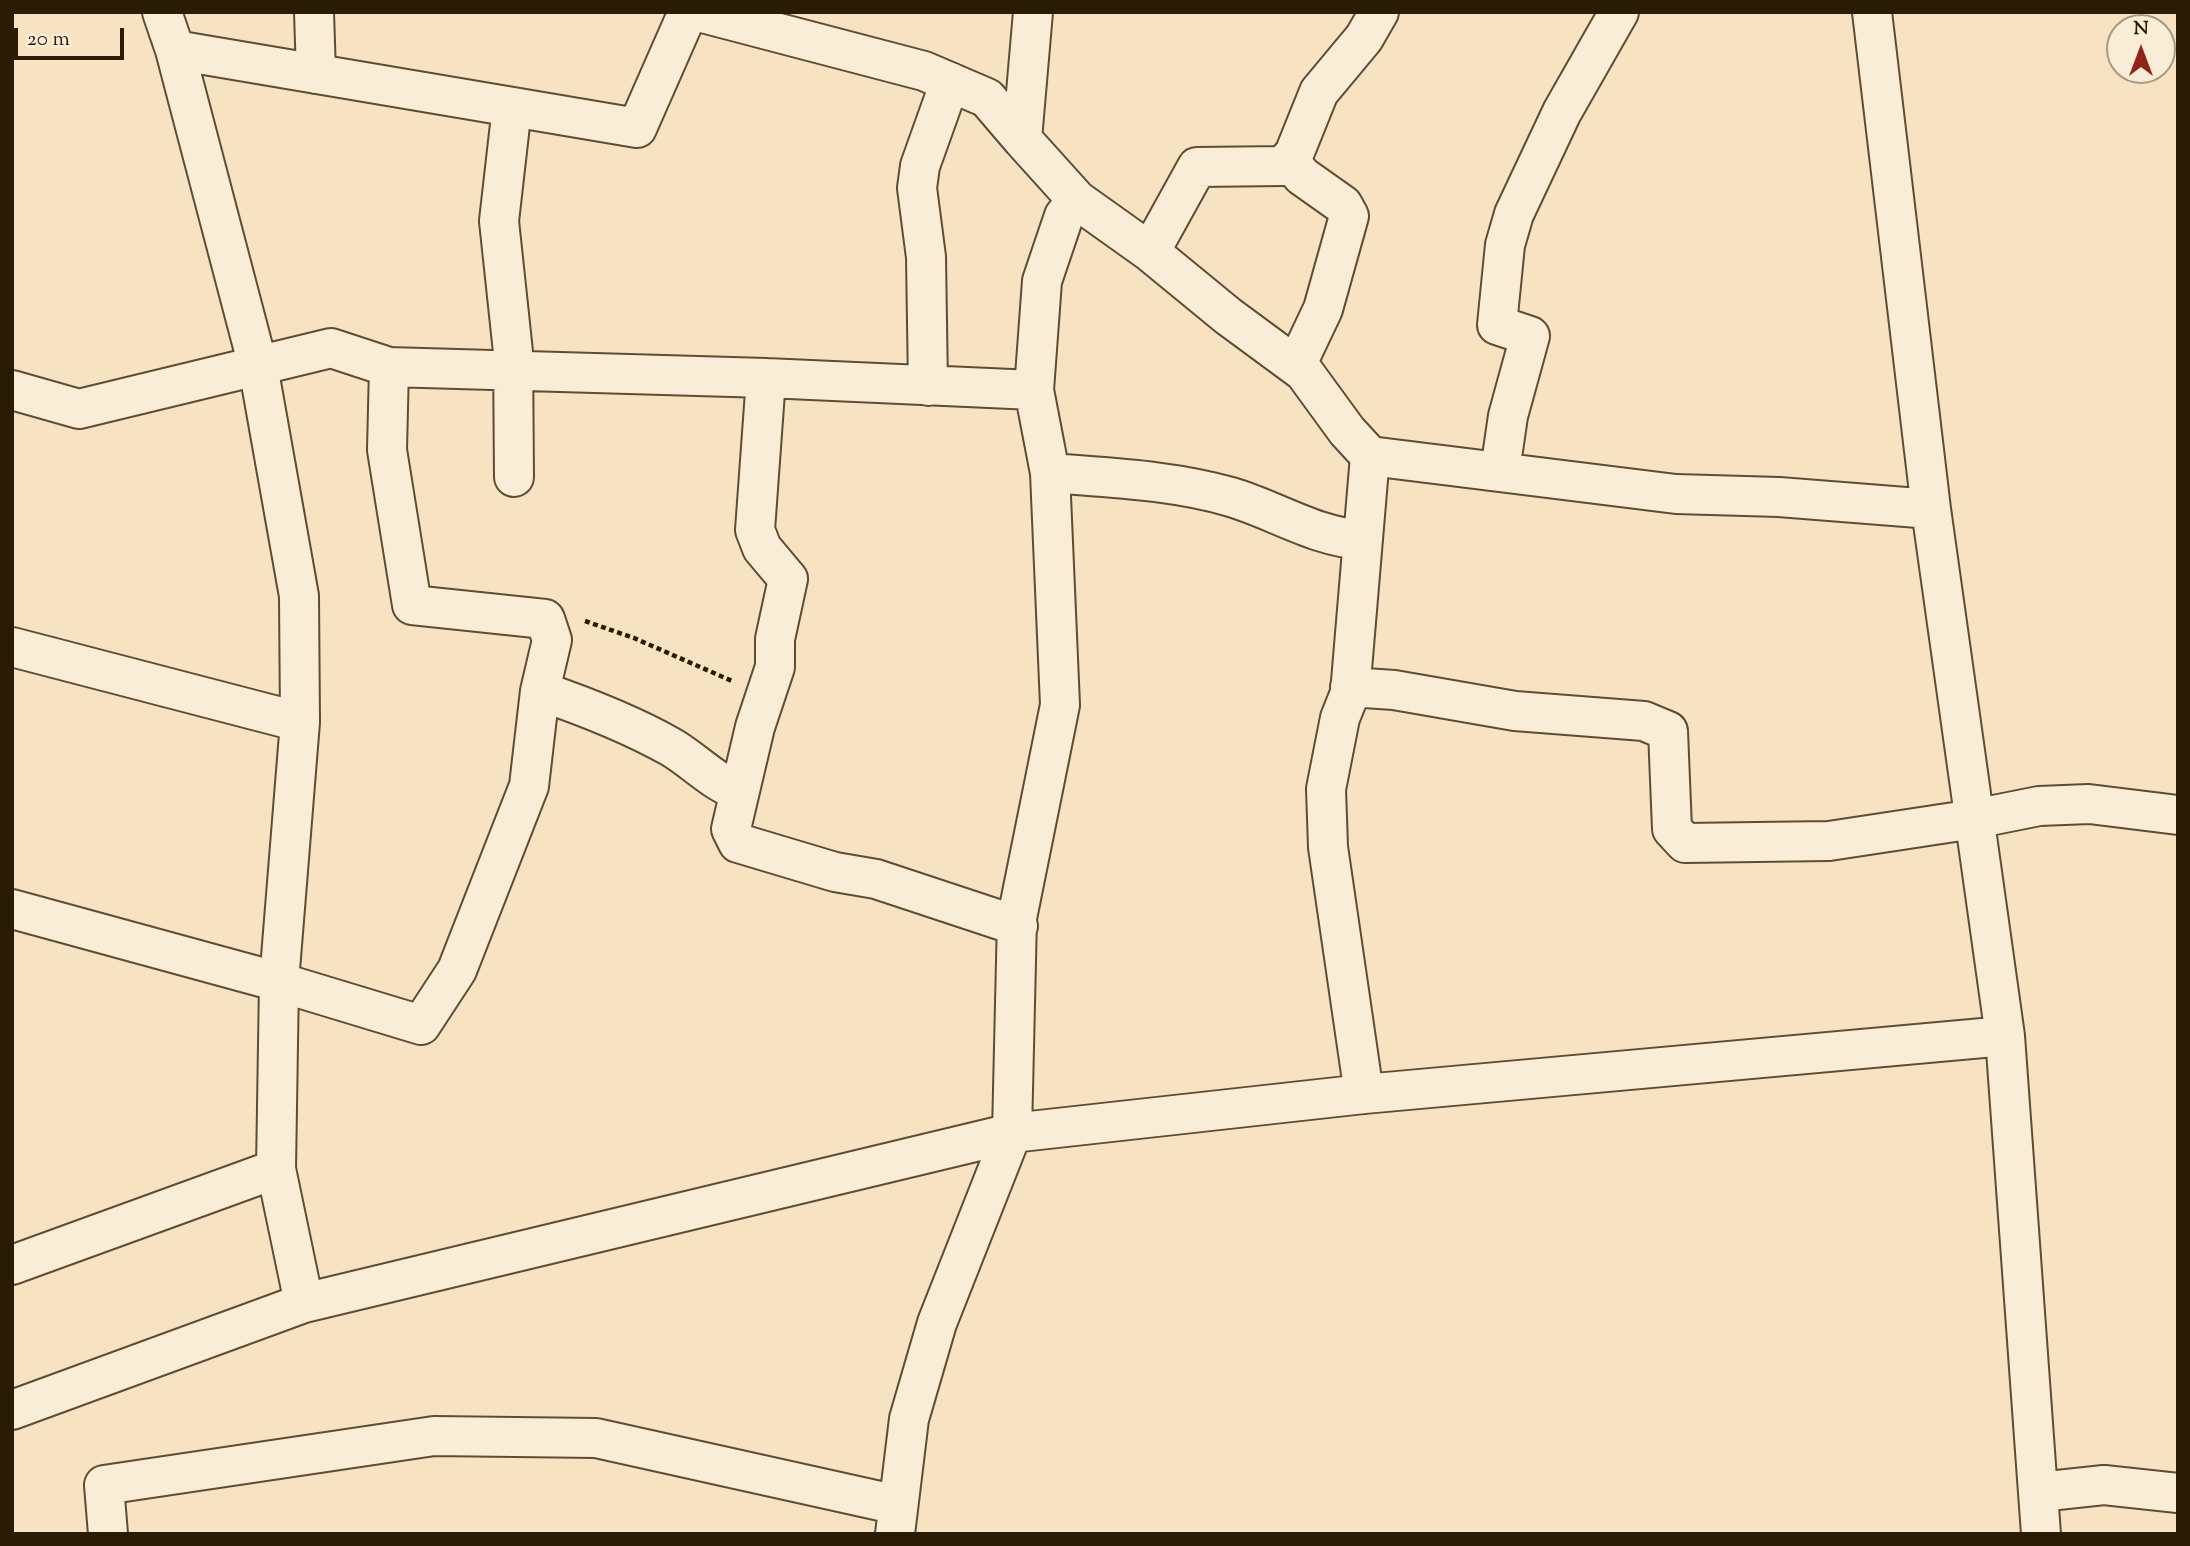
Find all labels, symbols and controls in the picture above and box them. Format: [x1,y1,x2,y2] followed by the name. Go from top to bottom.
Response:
[18,14,128,58] scale bar
[2106,14,2176,84] north arrow
[2133,16,2149,43] text: N
[27,25,70,55] text: 20 m

